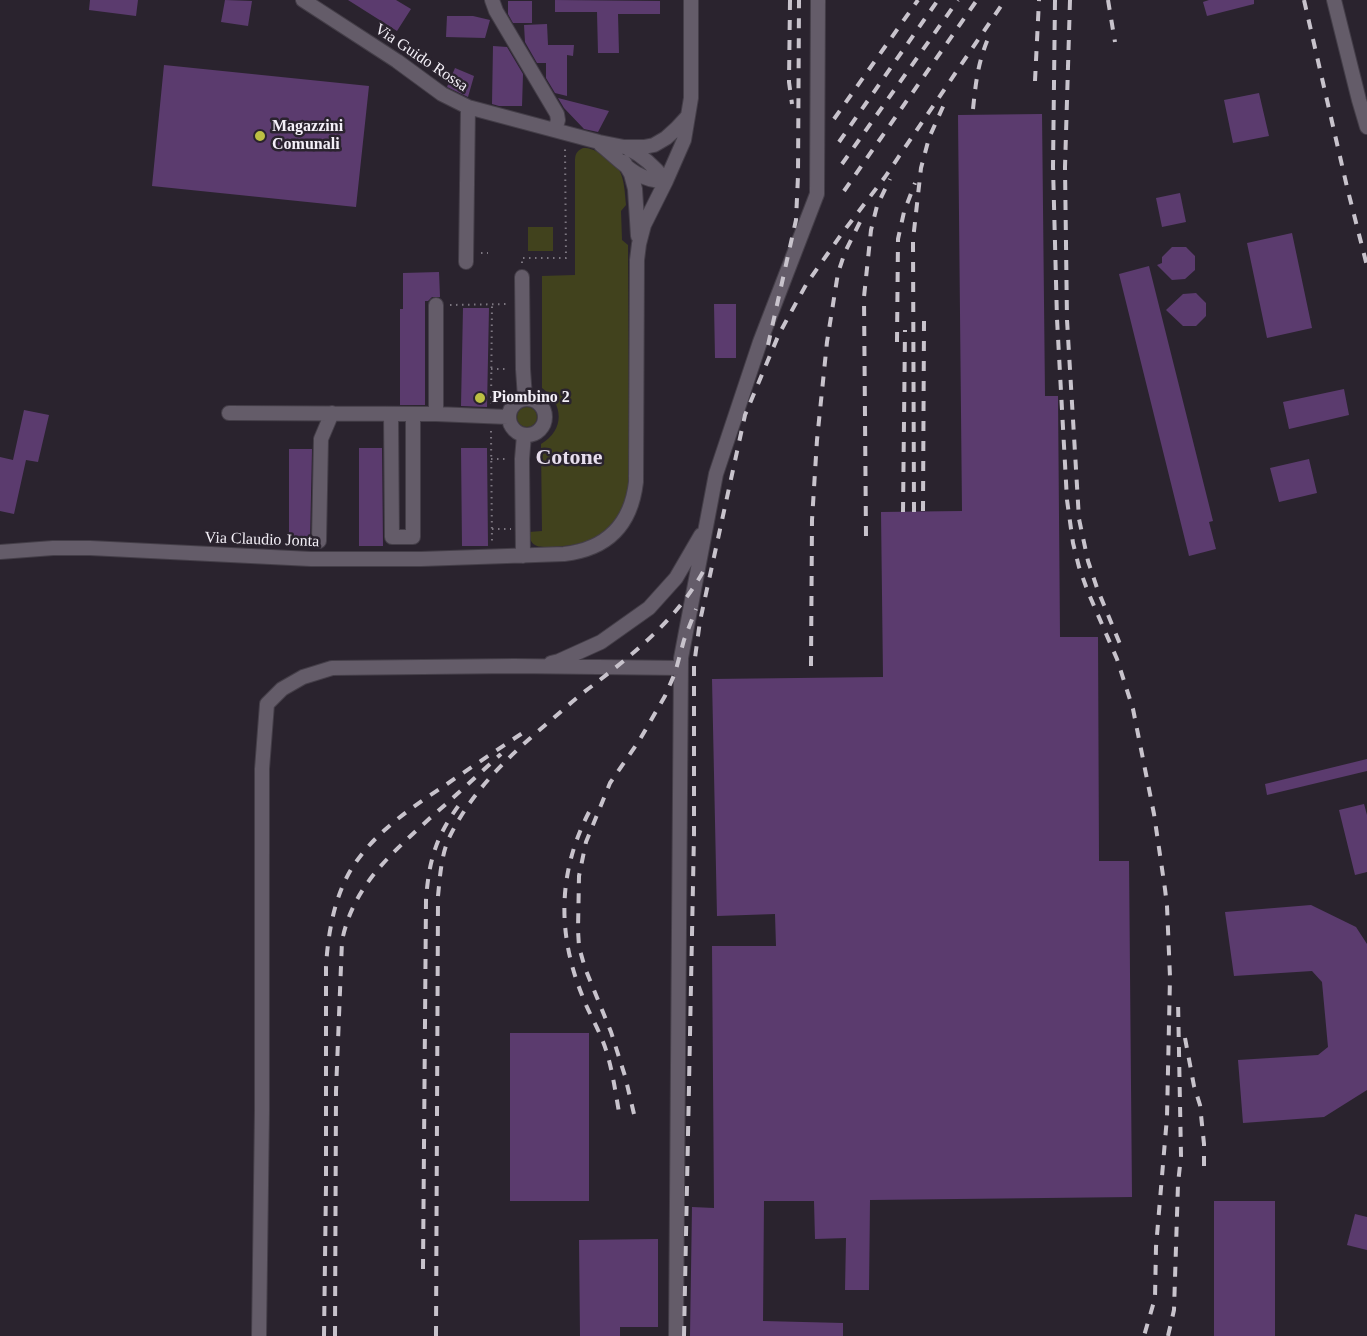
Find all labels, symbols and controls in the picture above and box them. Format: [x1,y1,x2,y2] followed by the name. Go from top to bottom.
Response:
[371,20,471,96] street label: Via Guido Rossa
[272,117,343,155] place label: Magazzini Comunali
[253,129,267,143] marker: Magazzini Comunali
[492,388,570,408] place label: Piombino 2
[473,391,487,405] marker: Piombino 2
[535,445,603,471] district label: Cotone
[204,528,320,552] street label: Via Claudio Jonta

